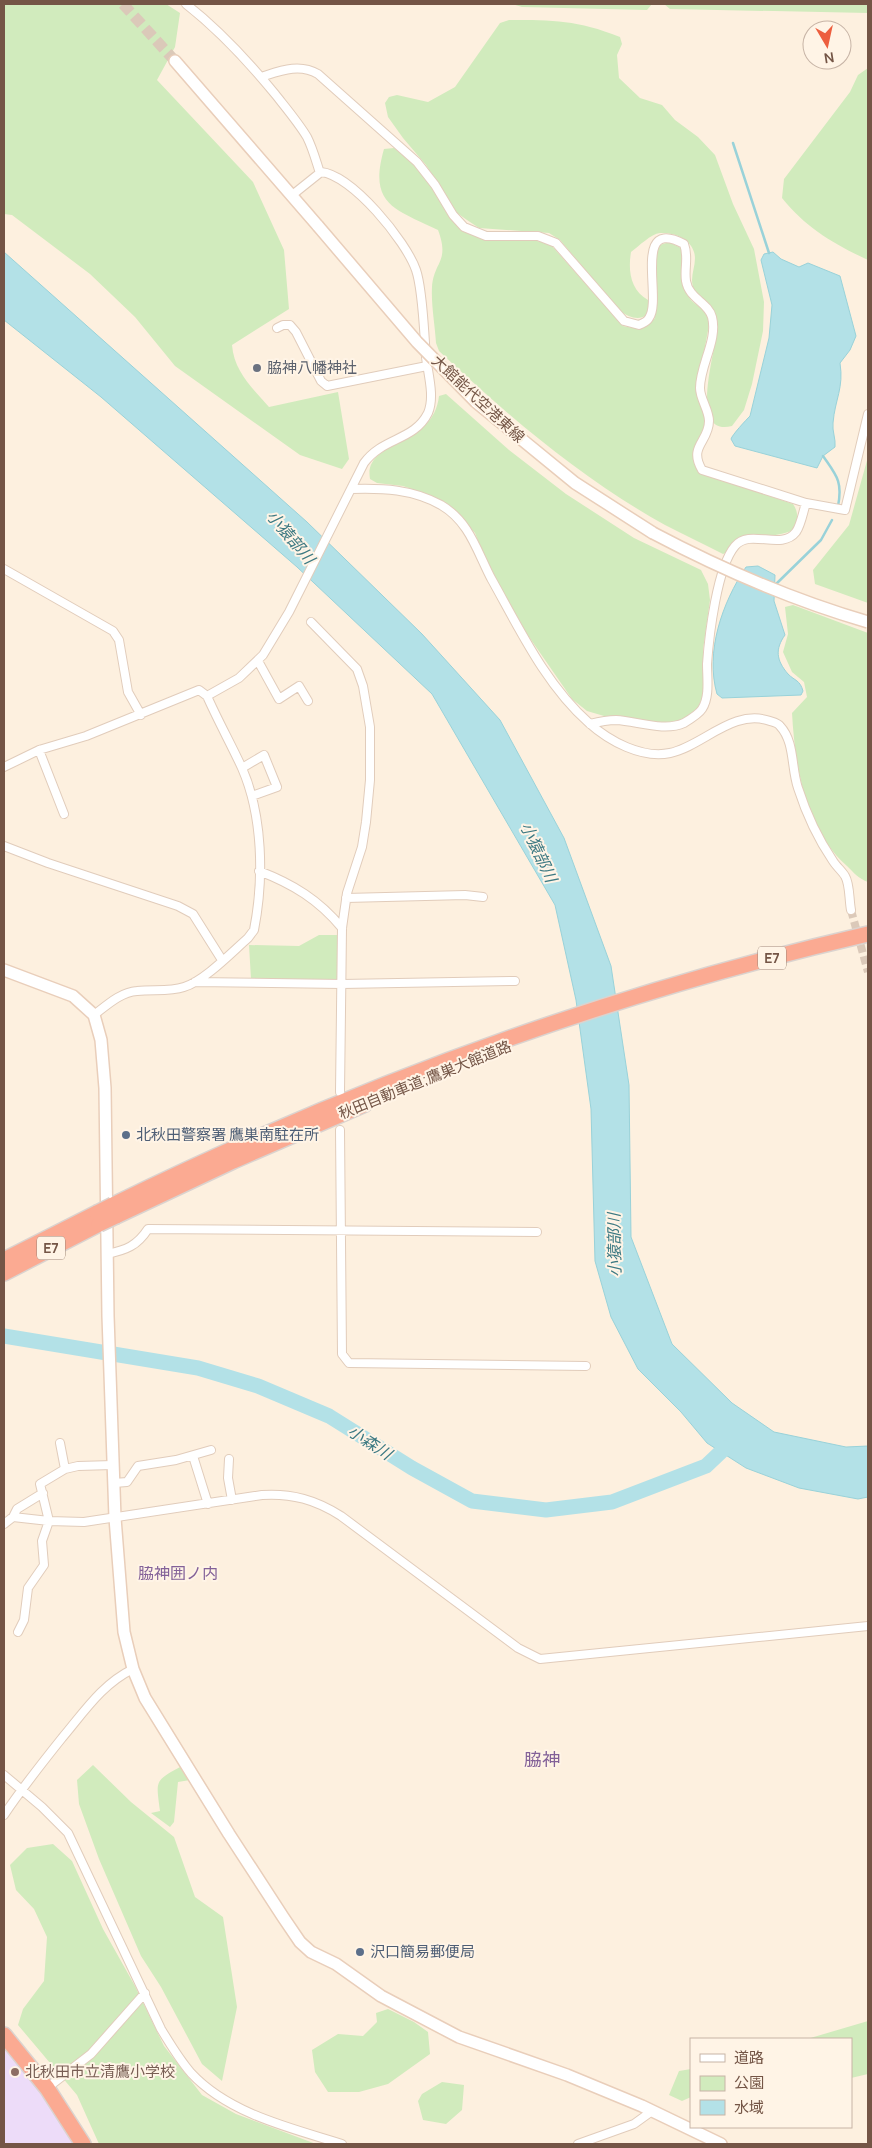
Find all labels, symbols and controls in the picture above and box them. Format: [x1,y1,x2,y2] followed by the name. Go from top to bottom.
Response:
[802,20,852,70] north arrow
[823,48,836,69] text: N
[427,350,529,447] street label: 大館能代空港東線
[267,357,357,378] place label: 脇神八幡神社
[251,362,263,374] marker: 脇神八幡神社
[262,505,321,570] water label: 小猿部川
[516,818,563,887] water label: 小猿部川
[758,946,786,970] road number: E7
[335,1035,514,1124] street label: 秋田自動車道;鷹巣大館道路
[136,1124,319,1145] place label: 北秋田警察署 鷹巣南駐在所
[120,1129,132,1141] marker: 北秋田警察署 鷹巣南駐在所
[602,1211,626,1277] water label: 小猿部川
[37,1236,65,1260] road number: E7
[344,1420,398,1465] water label: 小森川
[138,1562,218,1584] district label: 脇神囲ノ内
[524,1747,560,1771] district label: 脇神
[370,1941,475,1962] place label: 沢口簡易郵便局
[354,1946,366,1958] marker: 沢口簡易郵便局
[690,2038,852,2128] legend
[734,2047,764,2068] text: 道路
[25,2061,175,2082] place label: 北秋田市立清鷹小学校
[9,2066,21,2078] marker: 北秋田市立清鷹小学校
[734,2072,764,2093] text: 公園
[734,2097,764,2118] text: 水域

